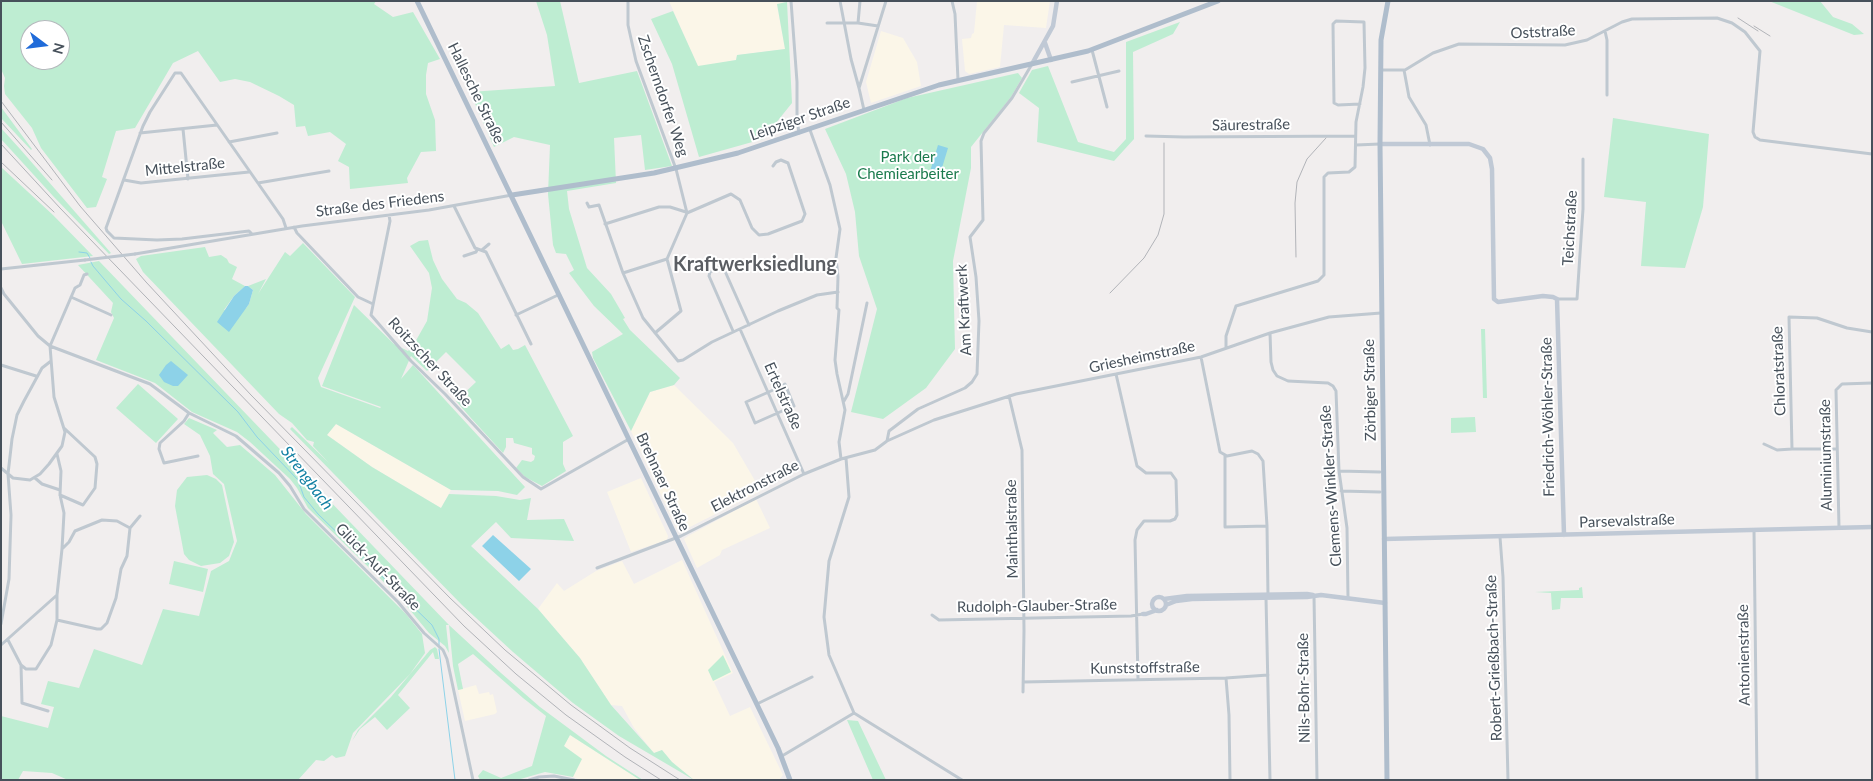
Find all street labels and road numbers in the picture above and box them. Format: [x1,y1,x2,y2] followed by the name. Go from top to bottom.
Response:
[1510,21,1576,43] street label: Oststraße
[634,33,692,159] street label: Zscherndorfer Weg
[444,40,508,146] street label: Hallesche Straße
[748,93,852,145] street label: Leipziger Straße
[1212,115,1290,135] street label: Säurestraße
[144,154,226,180] street label: Mittelstraße
[315,187,445,221] street label: Straße des Friedens
[1559,190,1581,266] street label: Teichstraße
[953,264,975,356] street label: Am Kraftwerk
[384,314,476,410] street label: Roitzscher Straße
[1768,326,1790,416] street label: Chloratstraße
[1087,337,1197,377] street label: Griesheimstraße
[1538,337,1558,497] street label: Friedrich-Wöhler-Straße
[1360,339,1380,441] street label: Zörbiger Straße
[760,359,806,433] street label: Ertelstraße
[1816,399,1836,511] street label: Aluminiumstraße
[1316,405,1346,567] street label: Clemens-Winkler-Straße
[632,430,694,534] street label: Brehnaer Straße
[708,456,802,516] street label: Elektronstraße
[1002,479,1022,579] street label: Mainthalstraße
[1579,510,1675,532] street label: Parsevalstraße
[332,520,424,614] street label: Glück-Auf-Straße
[1482,575,1506,741] street label: Robert-Grießbach-Straße
[957,596,1117,616] street label: Rudolph-Glauber-Straße
[1734,604,1754,706] street label: Antonienstraße
[1294,633,1314,743] street label: Nils-Bohr-Straße
[1090,658,1200,678] street label: Kunststoffstraße

